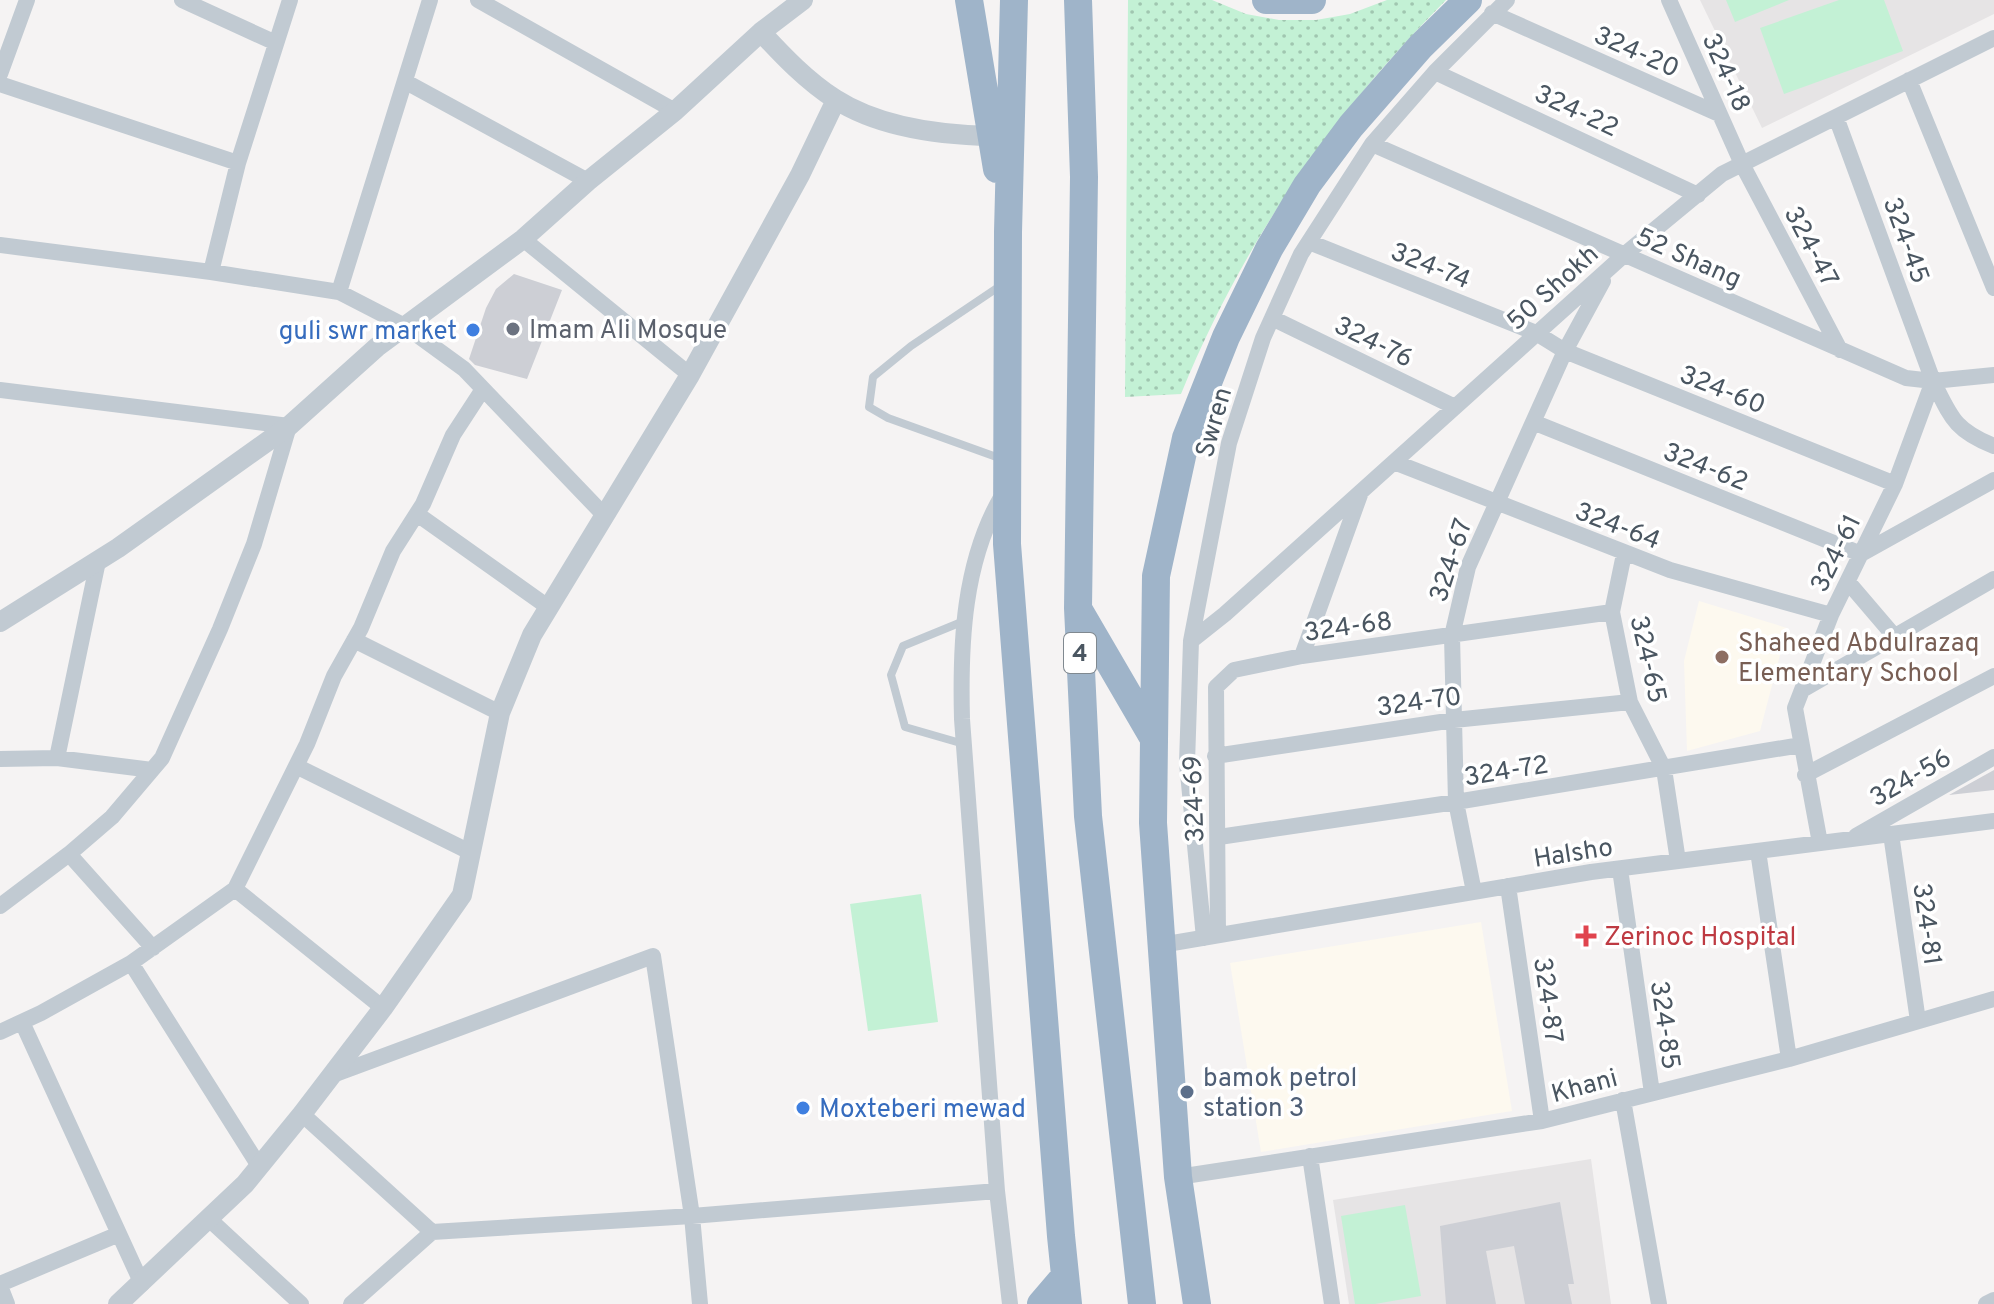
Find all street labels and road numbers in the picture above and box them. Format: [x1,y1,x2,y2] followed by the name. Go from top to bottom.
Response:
[1588,20,1684,87] street label: 324-20
[1693,28,1757,118] street label: 324-18
[1529,78,1623,146] street label: 324-22
[1874,193,1935,289] street label: 324-45
[1775,201,1845,293] street label: 324-47
[1630,221,1746,297] street label: 52 Shang
[1385,236,1475,298] street label: 324-74
[1501,239,1606,339] street label: 50 Shokh
[1328,310,1418,376] street label: 324-76
[1674,359,1770,423] street label: 324-60
[1190,384,1241,462] street label: Swren
[1658,436,1752,500] street label: 324-62
[1570,496,1665,559] street label: 324-64
[1804,510,1870,598] street label: 324-61
[1423,515,1481,607] street label: 324-67
[1302,606,1395,651] street label: 324-68
[1620,612,1673,707] street label: 324-65
[1064,633,1096,673] road number: 4
[1375,681,1464,726] street label: 324-70
[1864,743,1958,816] street label: 324-56
[1462,750,1551,795] street label: 324-72
[1177,755,1214,843] street label: 324-69
[1531,832,1615,877] street label: Halsho
[1903,881,1948,968] street label: 324-81
[1524,955,1569,1045] street label: 324-87
[1641,979,1686,1072] street label: 324-85
[1548,1063,1621,1112] street label: Khani

